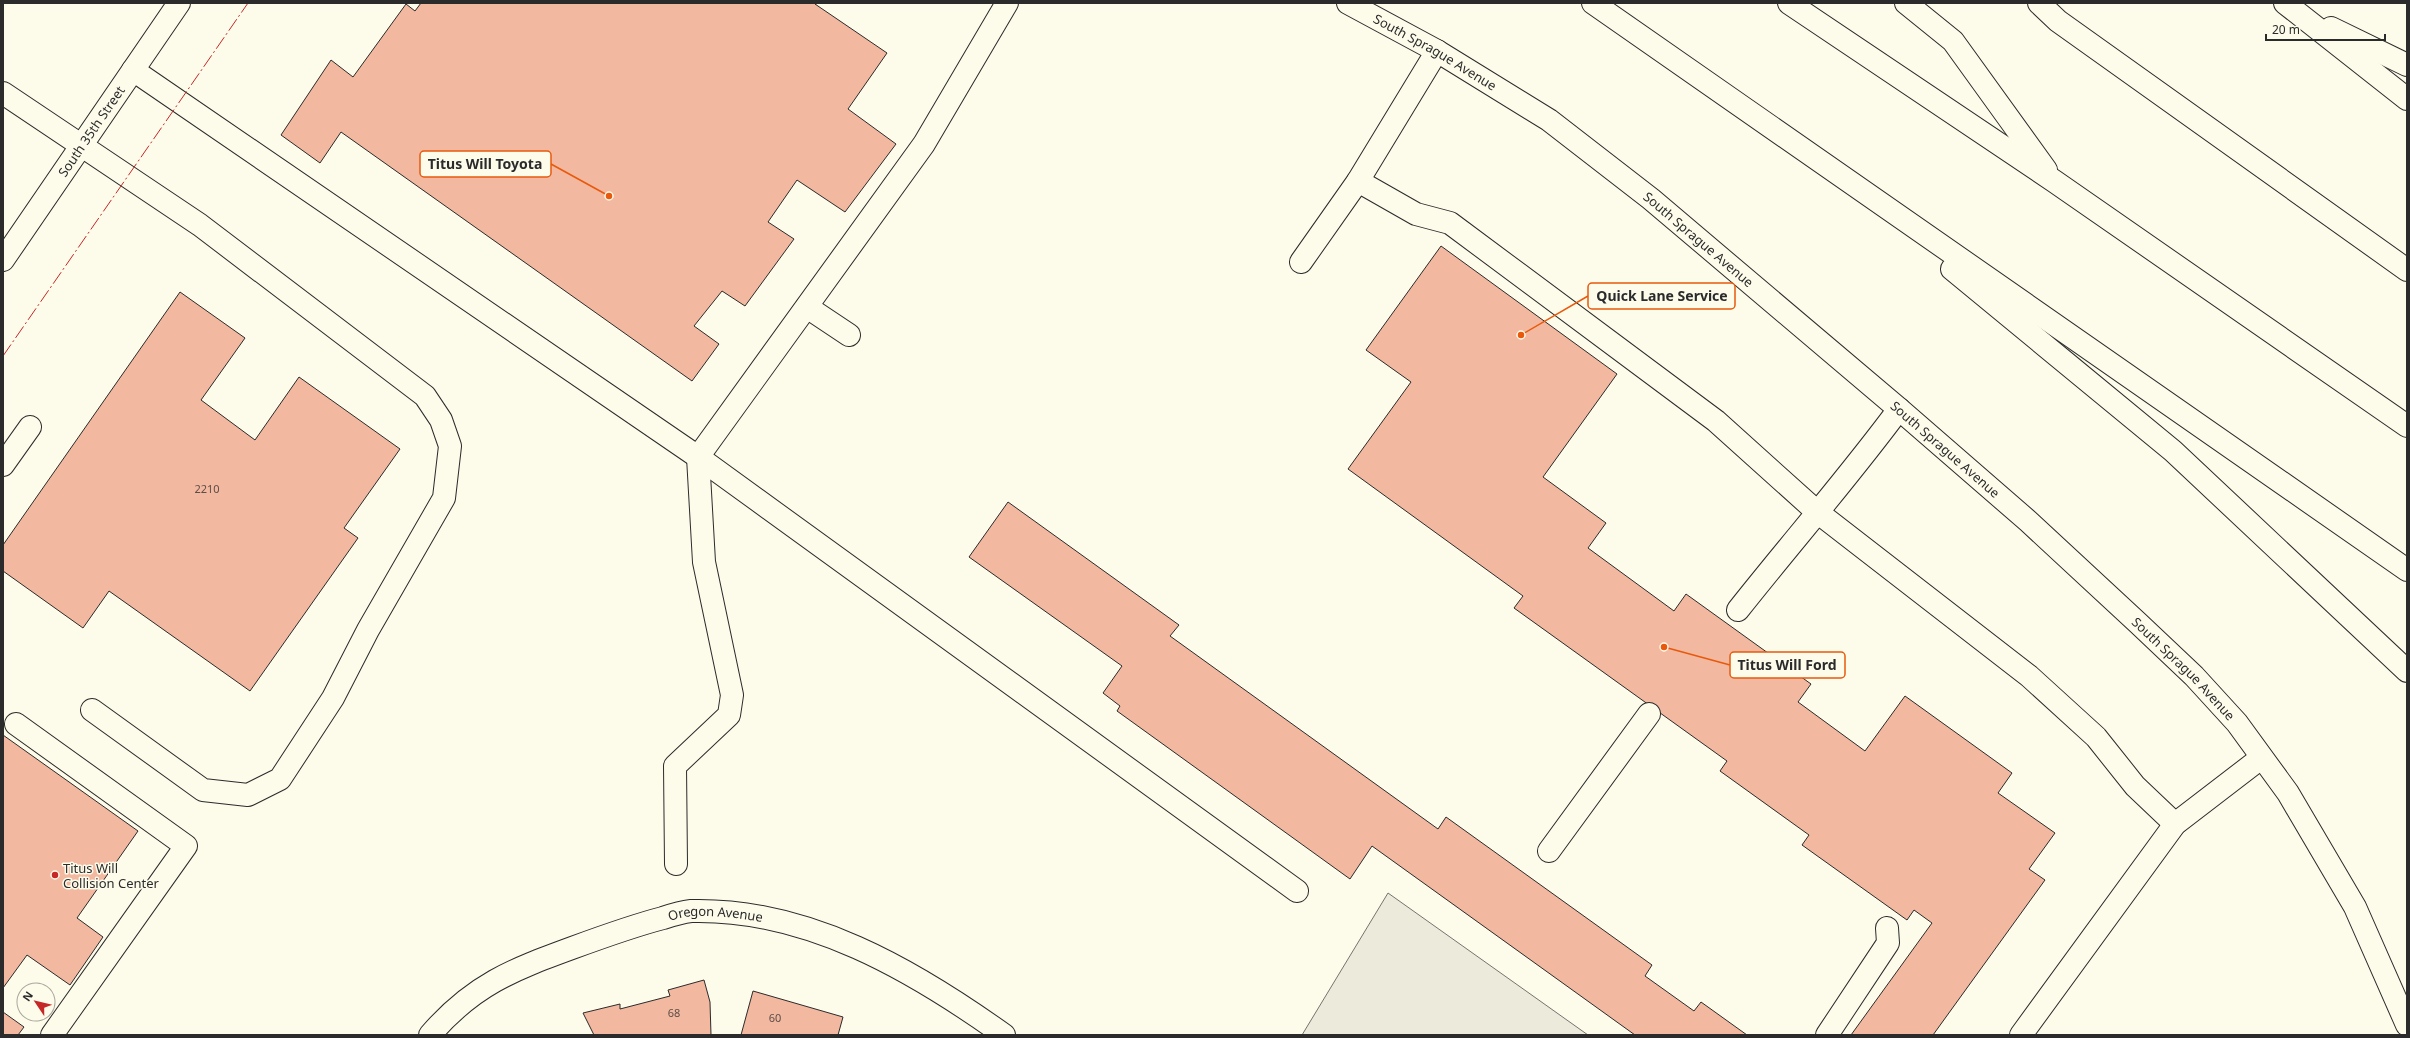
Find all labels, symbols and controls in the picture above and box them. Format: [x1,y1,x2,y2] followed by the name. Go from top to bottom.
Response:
[1370,10,1500,95] street label: South Sprague Avenue
[2266,16,2385,42] scale bar
[2272,21,2300,38] text: 20 m
[54,82,129,180] street label: South 35th Street
[420,151,551,177] callout: Titus Will Toyota
[428,154,542,173] text: Titus Will Toyota
[1640,187,1758,291] street label: South Sprague Avenue
[1588,283,1735,309] callout: Quick Lane Service
[1596,286,1728,305] text: Quick Lane Service
[1887,397,2004,502] street label: South Sprague Avenue
[194,481,220,496] house number: 2210
[2128,613,2239,724] street label: South Sprague Avenue
[1730,652,1845,678] callout: Titus Will Ford
[1737,655,1837,674] text: Titus Will Ford
[63,859,160,892] place label: Titus Will Collision Center
[50,870,60,880] marker: Titus Will Collision Center
[666,902,764,926] street label: Oregon Avenue
[16,982,56,1022] north arrow
[19,988,36,1004] text: N
[668,1005,680,1020] house number: 68
[769,1010,781,1025] house number: 60

